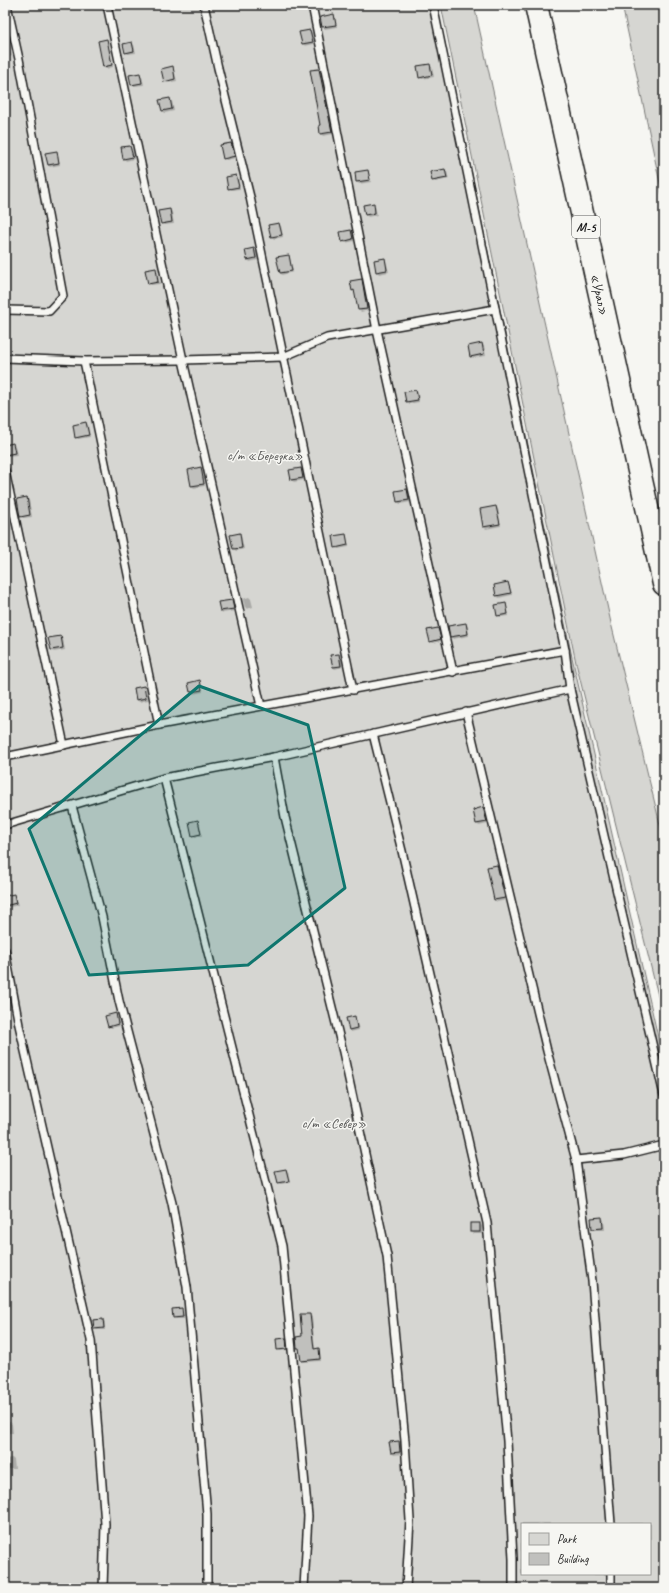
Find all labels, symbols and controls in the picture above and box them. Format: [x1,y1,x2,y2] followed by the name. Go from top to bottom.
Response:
[572,216,600,238] road number: М-5
[587,272,612,316] street label: «Урал»
[227,447,303,464] park label: с/т «Березка»
[302,1115,366,1132] park label: с/т «Север»
[521,1523,651,1575] legend
[557,1531,578,1547] text: Park
[557,1551,589,1567] text: Building

